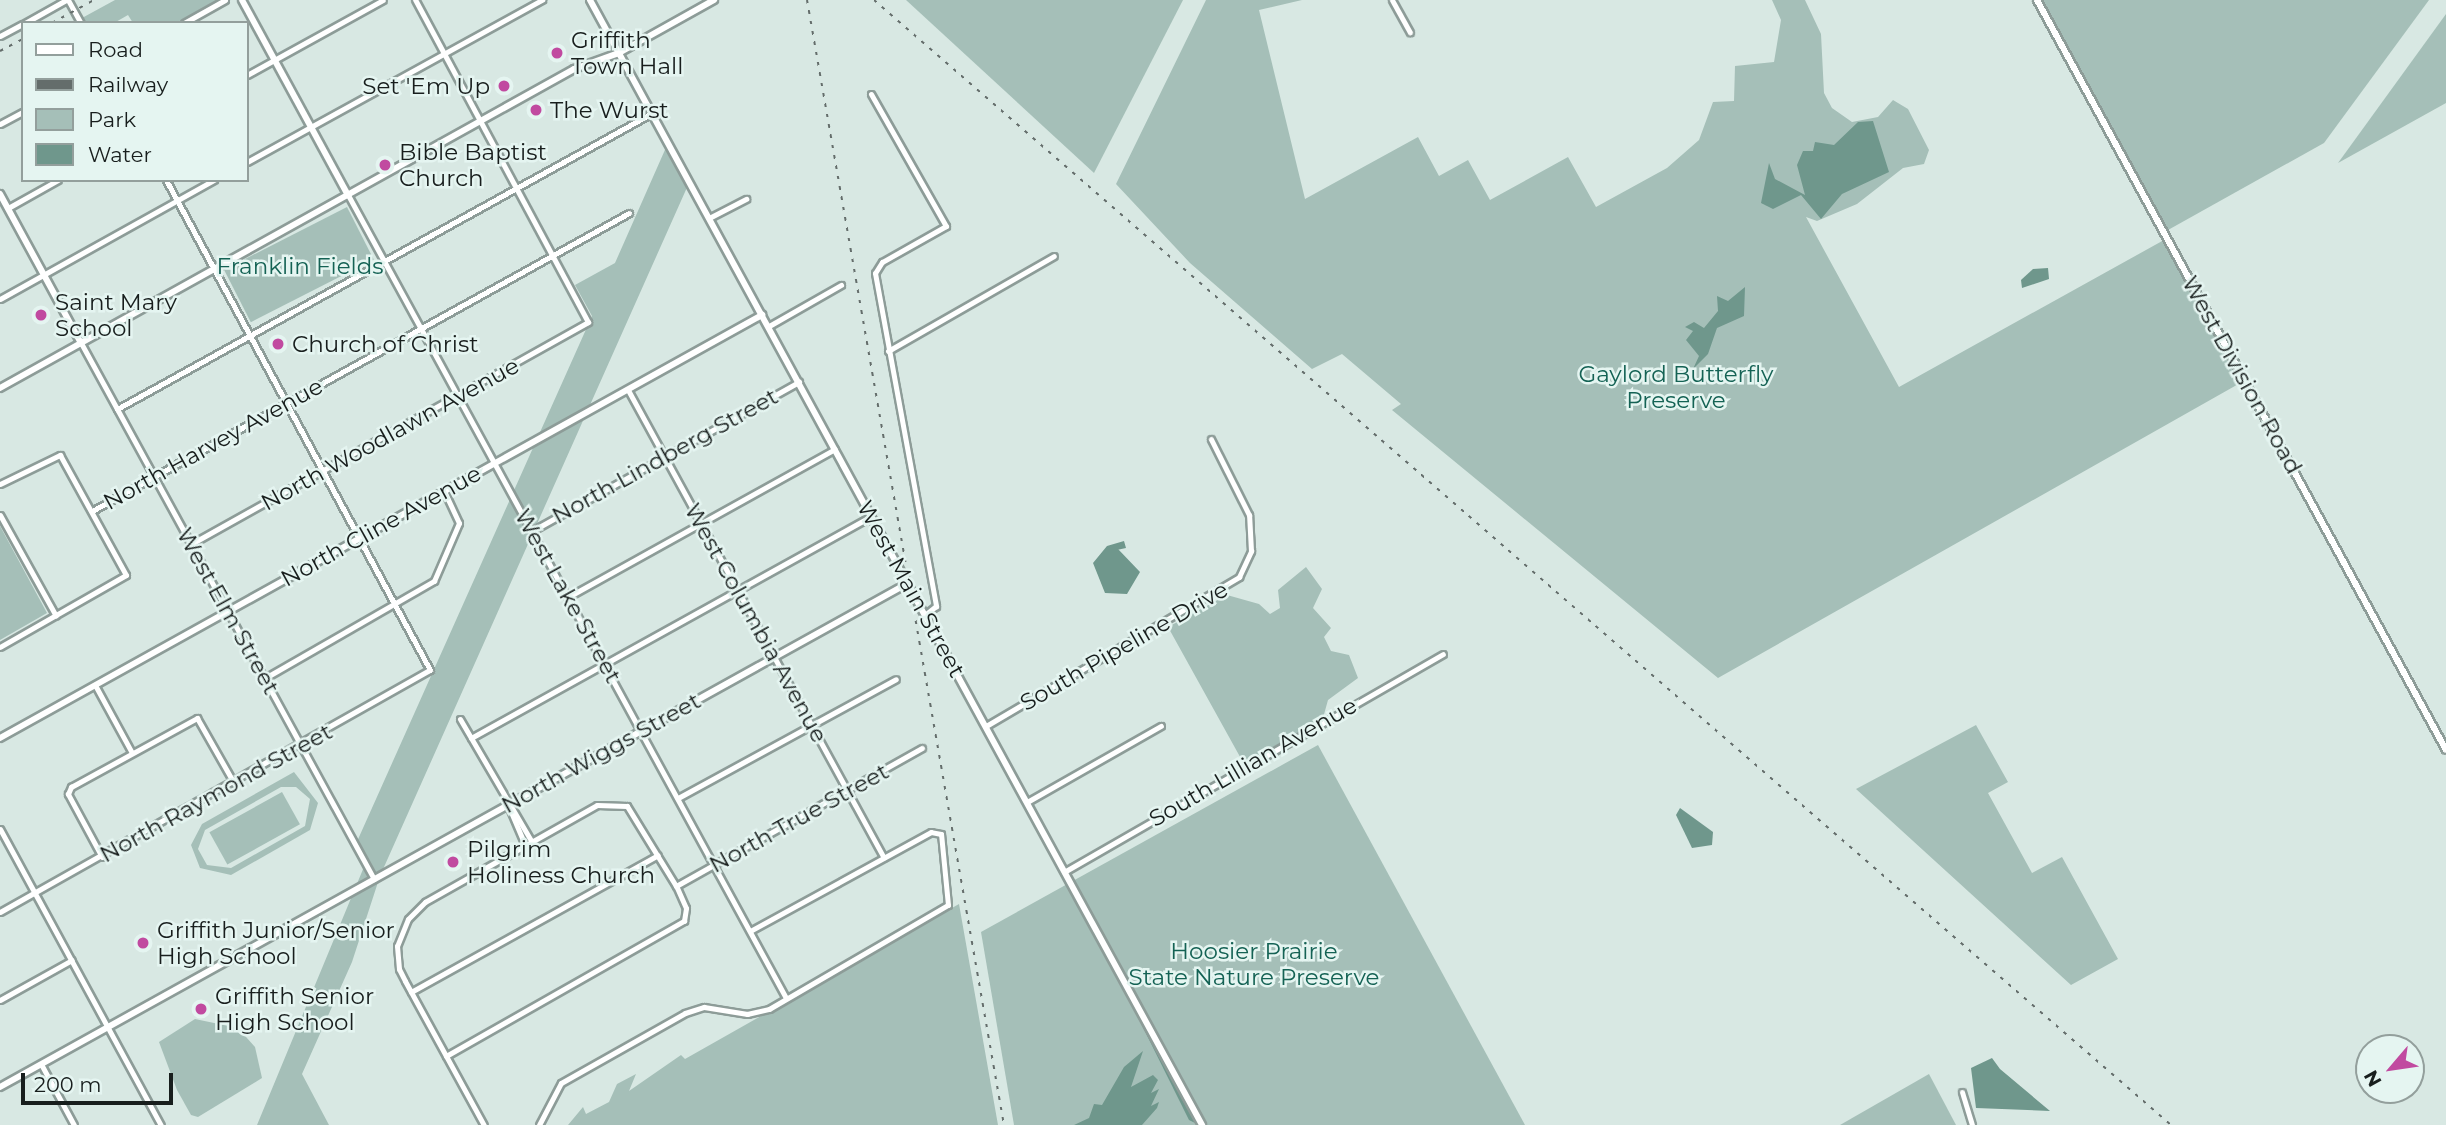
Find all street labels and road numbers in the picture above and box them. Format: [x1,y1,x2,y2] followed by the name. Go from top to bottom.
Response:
[2176,271,2308,479] street label: West Division Road
[256,352,524,516] street label: North Woodlawn Avenue
[98,372,328,516] street label: North Harvey Avenue
[547,382,783,530] street label: North Lindberg Street
[276,459,486,593] street label: North Cline Avenue
[851,496,971,682] street label: West Main Street
[679,499,833,747] street label: West Columbia Avenue
[509,504,627,688] street label: West Lake Street
[171,523,285,699] street label: West Elm Street
[1015,575,1233,717] street label: South Pipeline Drive
[497,687,705,819] street label: North Wiggs Street
[1144,691,1362,833] street label: South Lillian Avenue
[95,718,337,868] street label: North Raymond Street
[705,757,893,879] street label: North True Street

